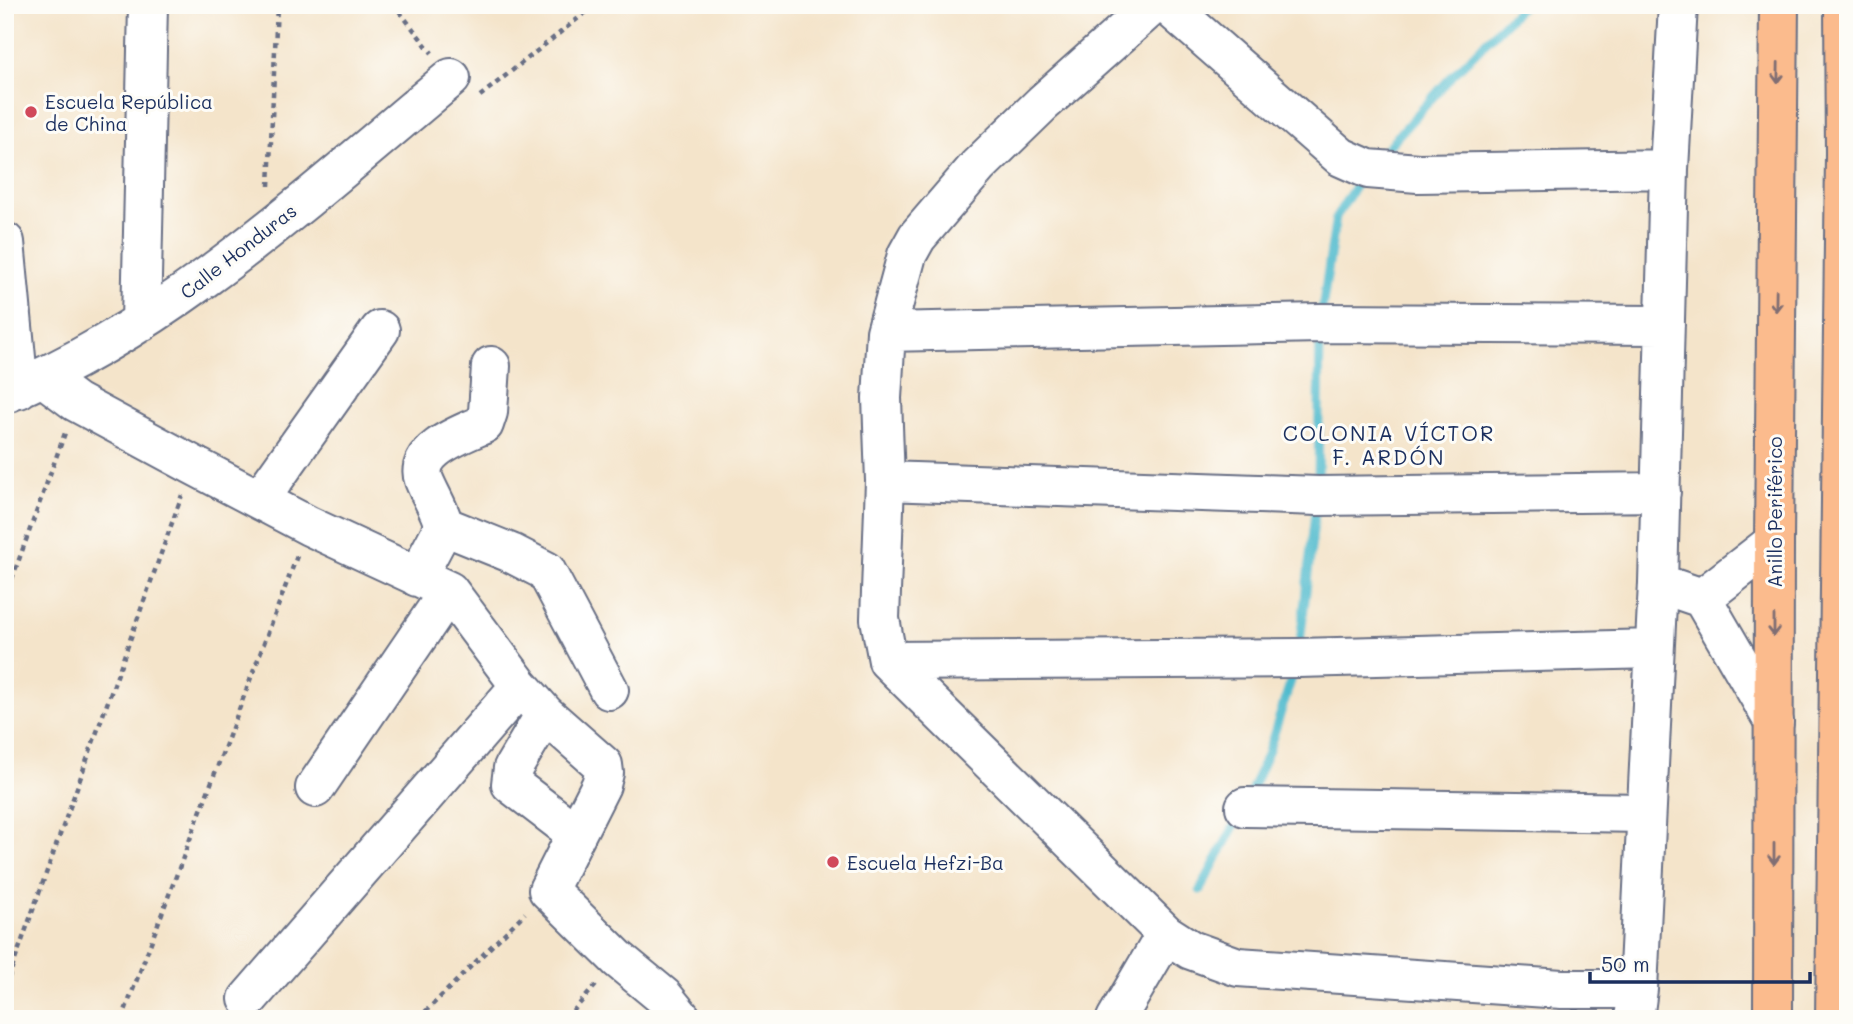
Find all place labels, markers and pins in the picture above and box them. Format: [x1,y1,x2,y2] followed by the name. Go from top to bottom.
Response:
[45,89,213,136] place label: Escuela República de China
[23,104,39,120] marker: Escuela República de China
[847,850,1004,875] place label: Escuela Hefzi-Ba
[825,854,841,870] marker: Escuela Hefzi-Ba

